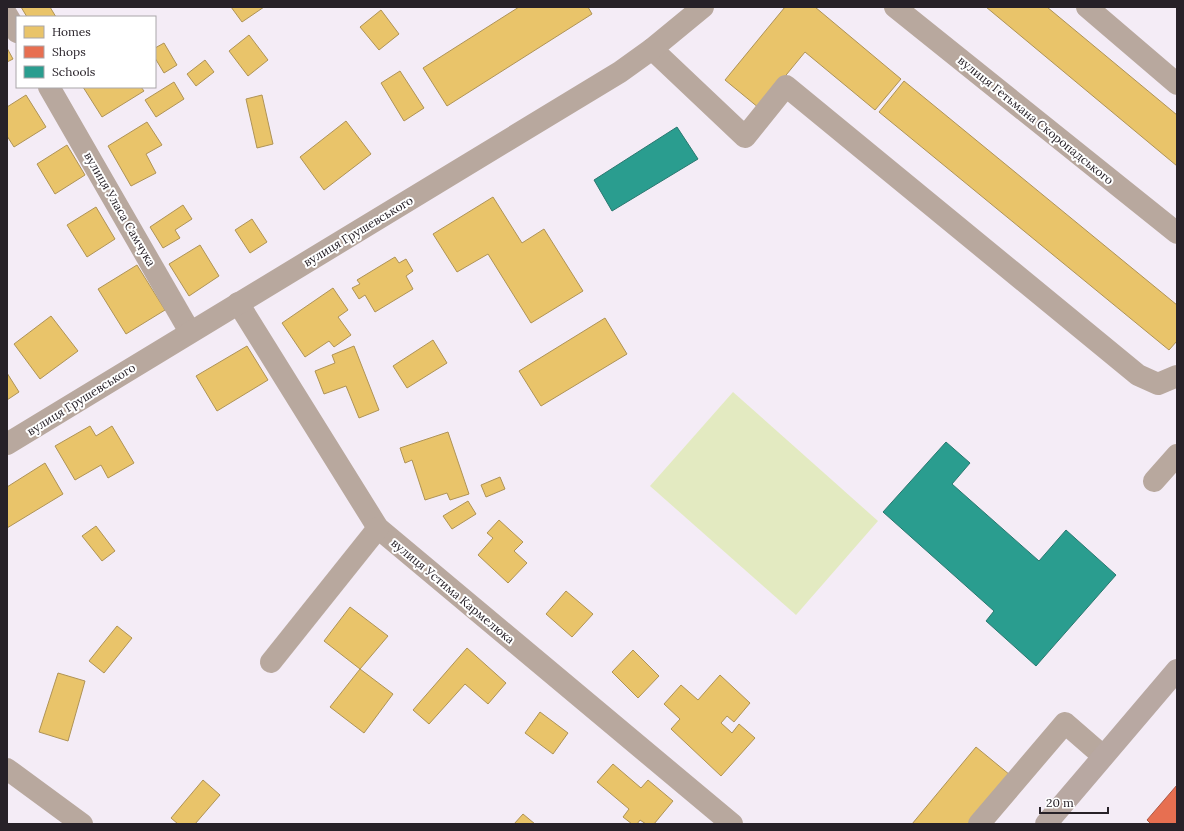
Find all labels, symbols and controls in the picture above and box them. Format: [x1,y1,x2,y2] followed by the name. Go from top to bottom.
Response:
[16,16,156,88] legend
[52,24,91,39] text: Homes
[52,44,86,59] text: Shops
[955,53,1117,187] street label: вулиця Гетьмана Скоропадського
[52,64,96,79] text: Schools
[81,149,159,269] street label: вулиця Уласа Самчука
[301,192,415,270] street label: вулиця Грушевського
[24,359,138,439] street label: вулиця Грушевського
[388,535,518,647] street label: вулиця Устима Кармелюка
[1040,789,1108,815] scale bar
[1046,795,1074,810] text: 20 m

